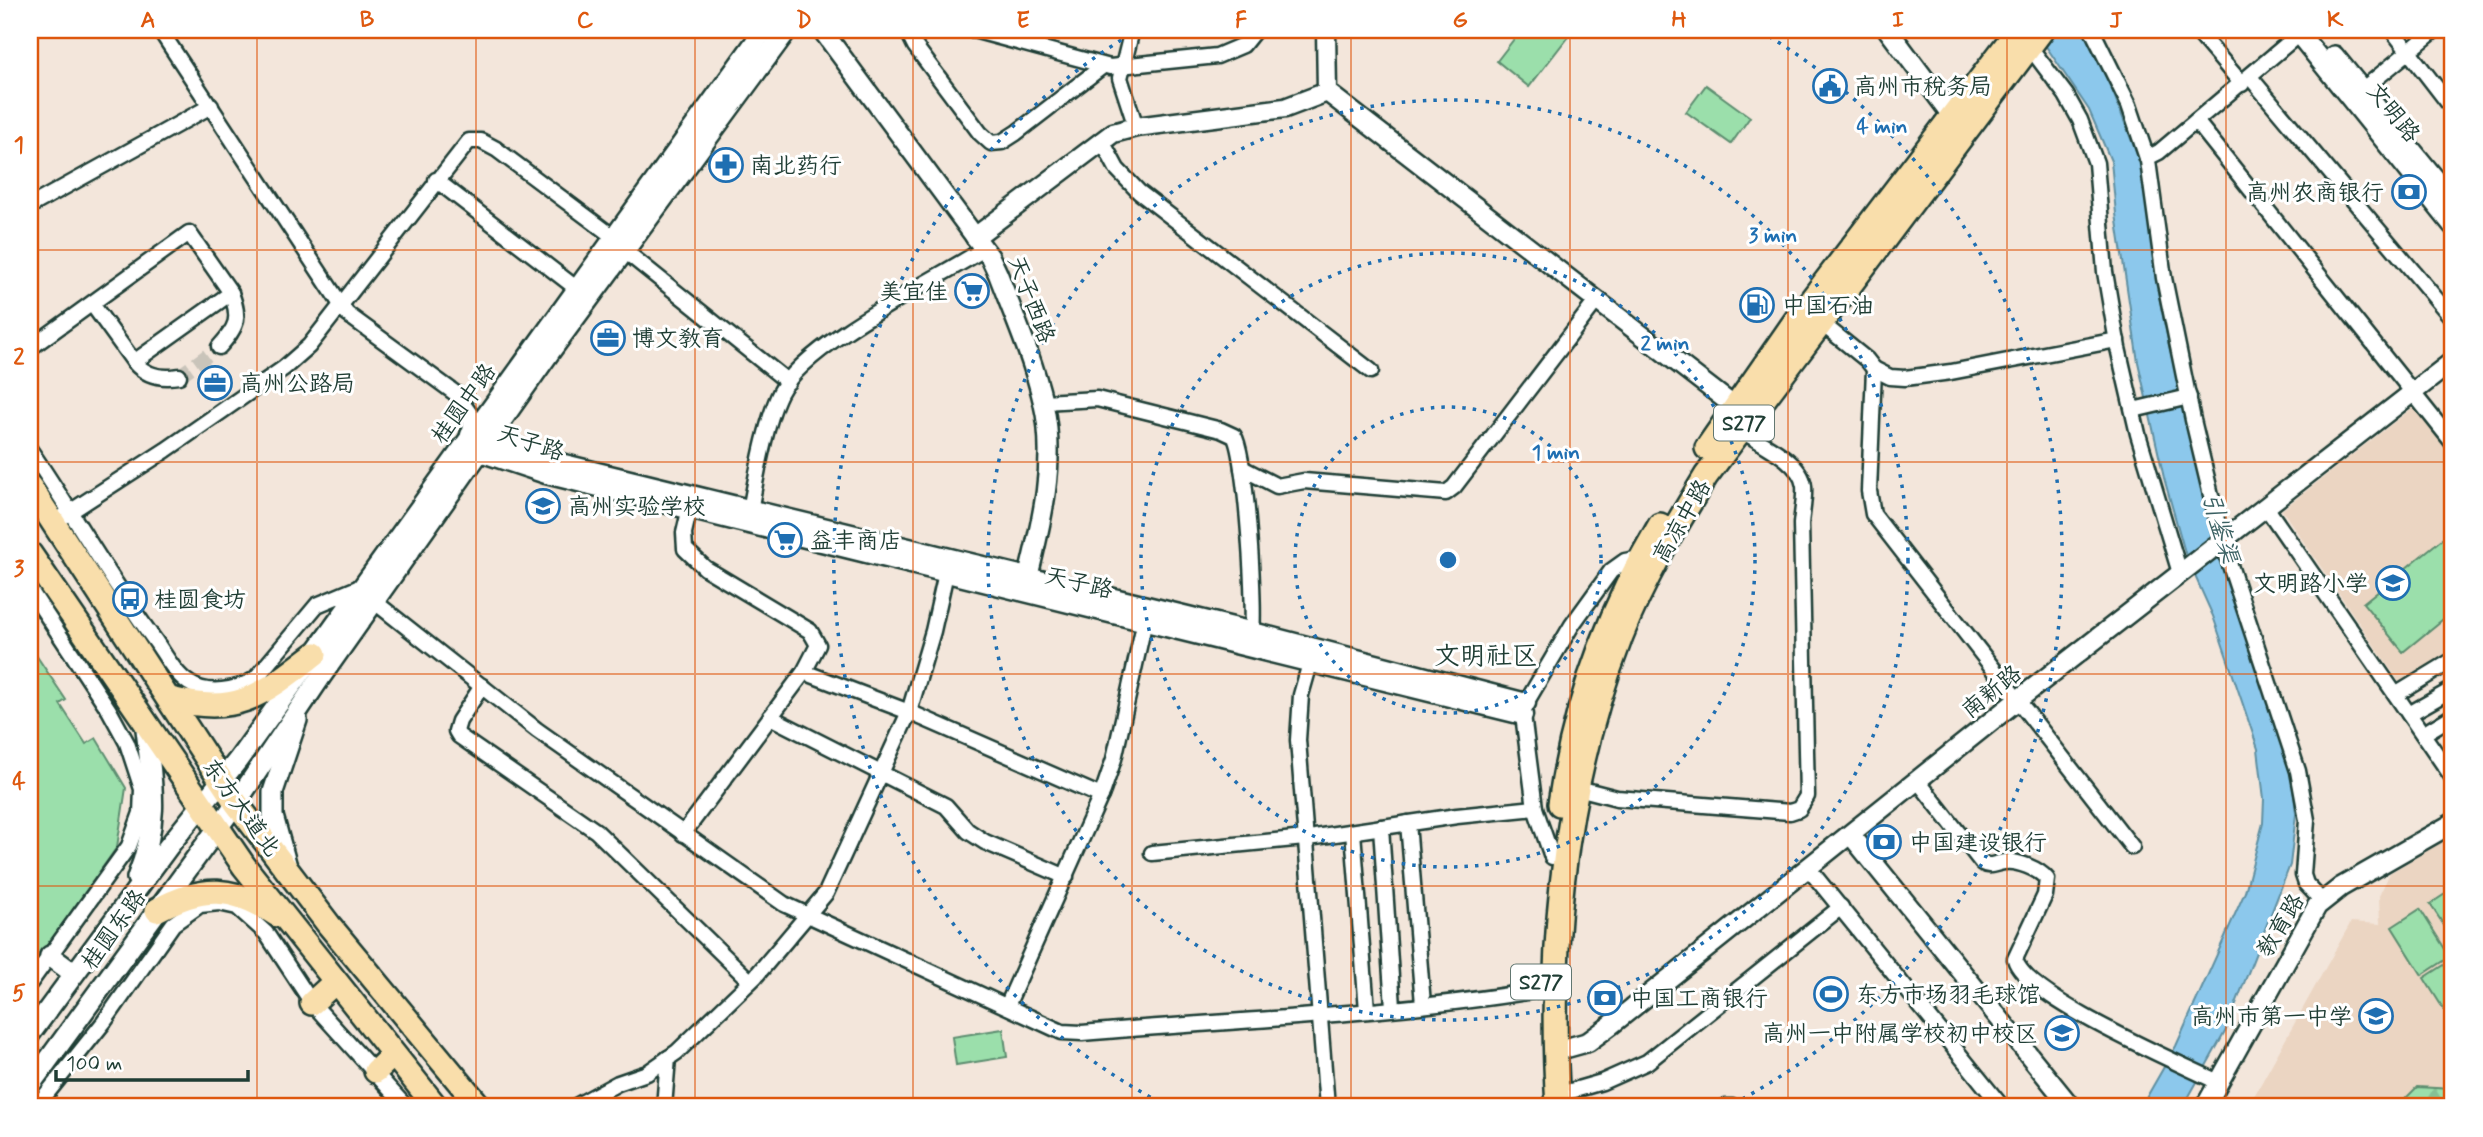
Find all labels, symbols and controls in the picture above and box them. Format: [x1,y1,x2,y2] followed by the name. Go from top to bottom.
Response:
[140,6,156,36] text: A
[360,6,375,36] text: B
[577,6,594,36] text: C
[796,6,812,36] text: D
[1016,6,1030,36] text: E
[1235,6,1247,36] text: F
[1452,6,1468,36] text: G
[1671,6,1687,36] text: H
[1892,6,1904,36] text: I
[2109,6,2123,36] text: J
[2327,6,2344,36] text: K
[1811,67,1849,105] public building icon: 高州市税务局
[1854,73,1992,103] place label: 高州市税务局
[2359,77,2426,150] street label: 文明路
[1856,113,1908,141] text: 4 min
[14,131,24,161] text: 1
[707,146,745,184] pharmacy icon: 南北药行
[750,152,842,182] place label: 南北药行
[2390,173,2428,211] bank icon: 高州农商银行
[2246,179,2384,209] place label: 高州农商银行
[1749,222,1797,250] text: 3 min
[1000,251,1061,348] street label: 天子西路
[953,272,991,310] supermarket icon: 美宜佳
[879,278,948,308] place label: 美宜佳
[1738,286,1776,324] fuel station icon: 中国石油
[1782,292,1874,322] place label: 中国石油
[589,319,627,357] office icon: 博文教育
[632,325,724,355] place label: 博文教育
[1640,330,1690,358] text: 2 min
[13,343,25,373] text: 2
[425,358,504,450] street label: 桂圆中路
[196,364,234,402] office icon: 高州公路局
[240,370,355,400] place label: 高州公路局
[1714,406,1774,440] road number: S277
[493,419,568,469] street label: 天子路
[1532,439,1580,467] text: 1 min
[1647,475,1719,569] street label: 高凉中路
[524,487,562,525] school or university icon: 高州实验学校
[2194,489,2245,569] water label: 引鉴渠
[568,493,706,523] place label: 高州实验学校
[766,521,804,559] supermarket icon: 益丰商店
[810,527,902,557] place label: 益丰商店
[1436,548,1460,572] centre of rings
[14,555,25,585] text: 3
[1042,562,1116,606] street label: 天子路
[2374,564,2412,602] school or university icon: 文明路小学
[2253,570,2368,600] place label: 文明路小学
[111,580,149,618] bus stop icon: 桂圆食坊
[154,586,246,616] place label: 桂圆食坊
[1434,640,1538,674] district label: 文明社区
[1956,659,2029,726] street label: 南新路
[194,753,286,864] street label: 东方大道北
[12,767,26,797] text: 4
[1865,823,1903,861] bank icon: 中国建设银行
[1909,829,2047,859] place label: 中国建设银行
[75,884,154,976] street label: 桂圆东路
[2251,889,2312,963] street label: 教育路
[1511,964,1571,1000] road number: S277
[1812,975,1850,1013] sports icon: 东方市场羽毛球馆
[12,979,26,1009] text: 5
[1586,979,1624,1017] bank icon: 中国工商银行
[1856,981,2040,1011] place label: 东方市场羽毛球馆
[1630,985,1768,1015] place label: 中国工商银行
[2357,997,2395,1035] school or university icon: 高州市第一中学
[2191,1003,2352,1033] place label: 高州市第一中学
[2043,1014,2081,1052] school or university icon: 高州一中附属学校初中校区
[1762,1020,2038,1050] place label: 高州一中附属学校初中校区
[56,1039,248,1083] scale bar
[66,1050,122,1078] text: 100 m

